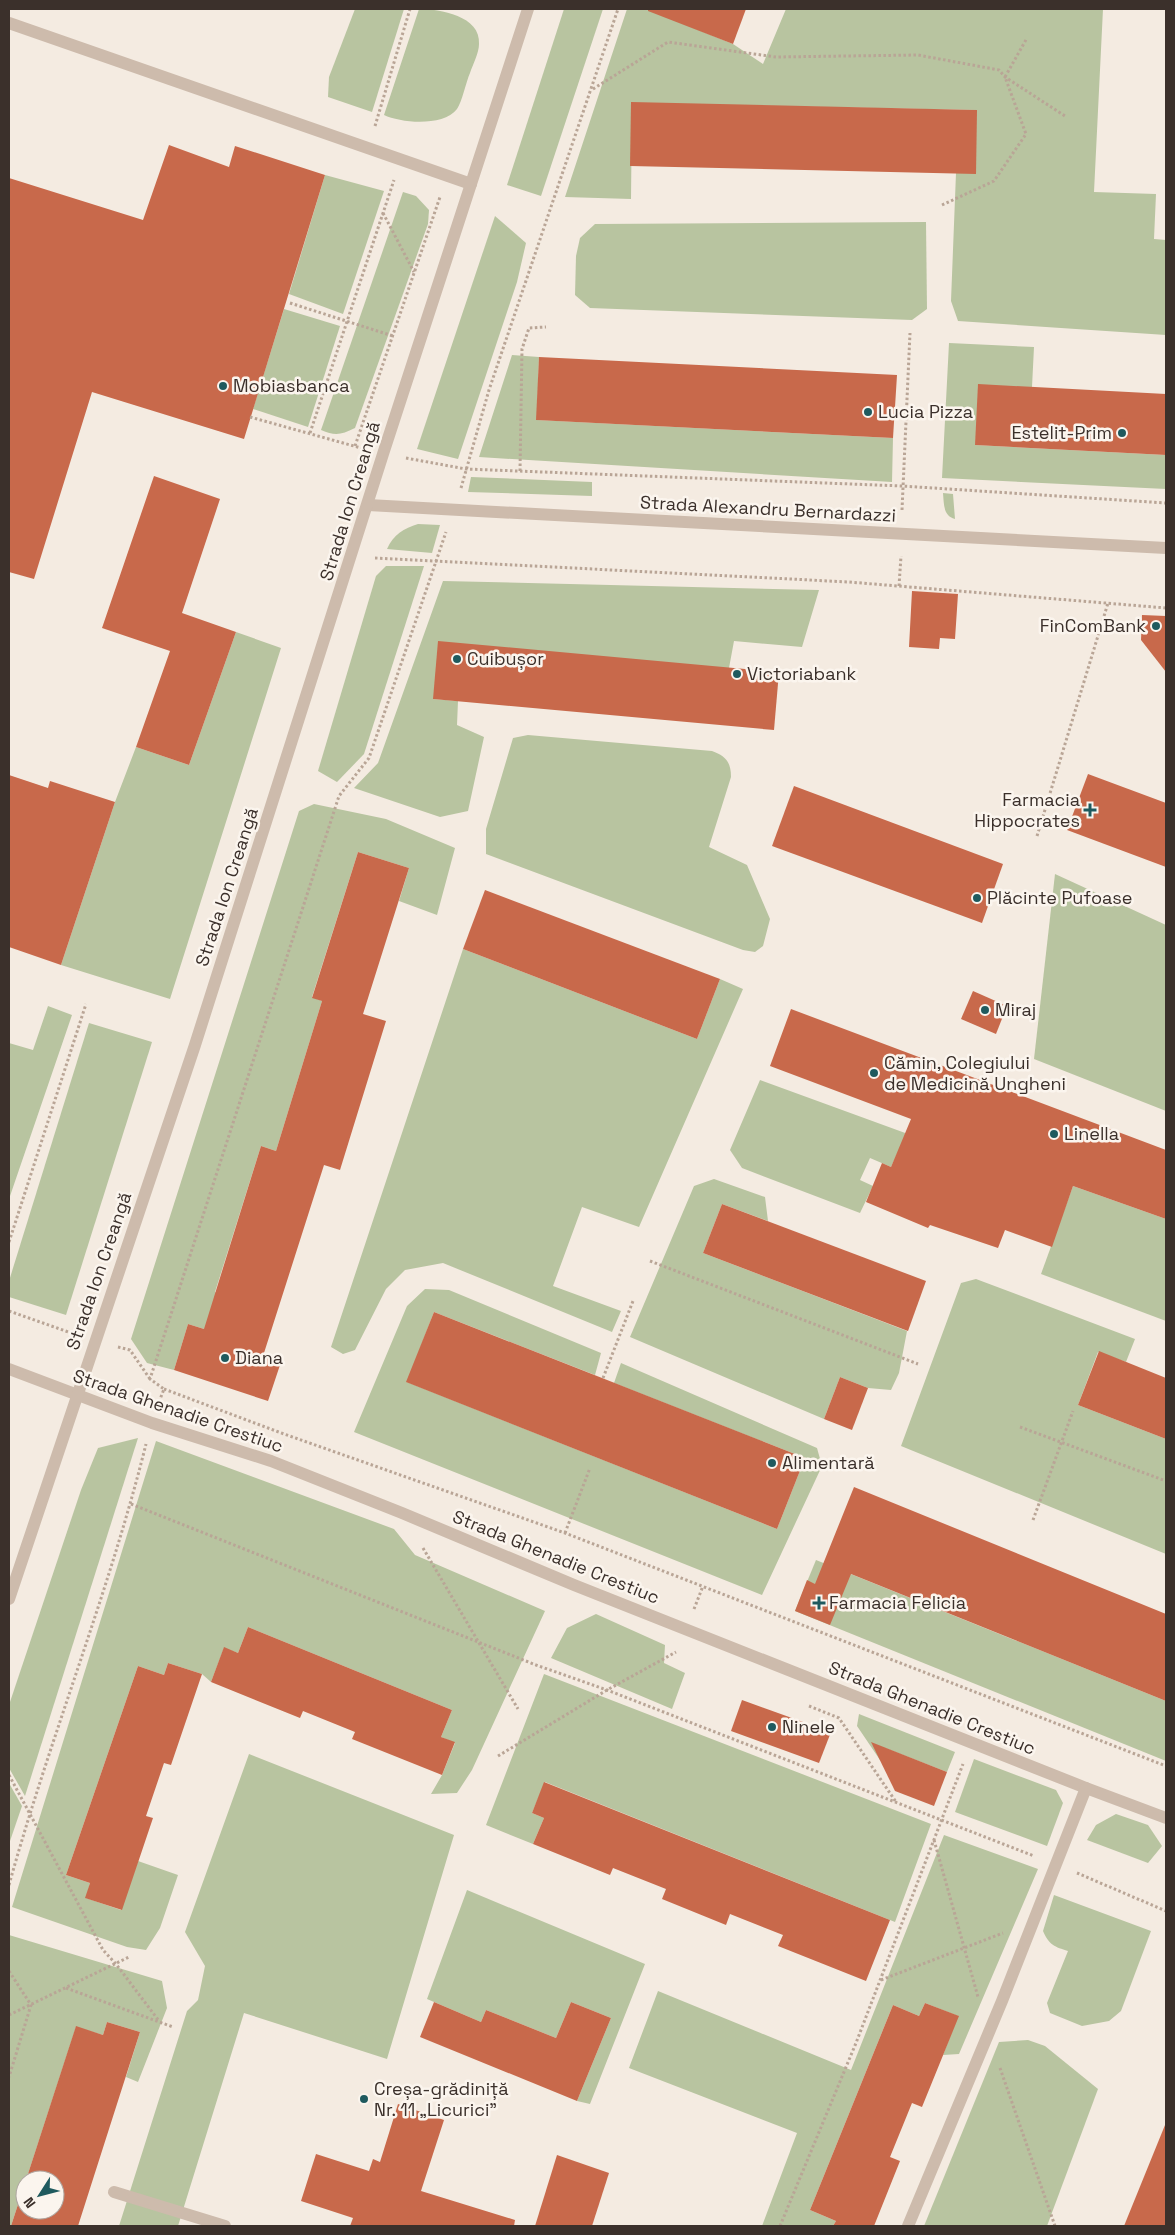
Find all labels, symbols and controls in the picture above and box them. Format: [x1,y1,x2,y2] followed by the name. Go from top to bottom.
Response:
[233,374,350,397] place label: Mobiasbanca
[217,380,229,392] marker: Mobiasbanca
[878,400,973,423] place label: Lucia Pizza
[862,406,874,418] marker: Lucia Pizza
[314,418,385,583] street label: Strada Ion Creangă
[1011,421,1112,444] place label: Estelit-Prim
[1116,427,1128,439] marker: Estelit-Prim
[639,490,897,527] street label: Strada Alexandru Bernardazzi
[1040,614,1146,637] place label: FinComBank
[1150,620,1162,632] marker: FinComBank
[467,647,544,670] place label: Cuibușor
[451,653,463,665] marker: Cuibușor
[747,662,857,685] place label: Victoriabank
[731,668,743,680] marker: Victoriabank
[974,788,1080,832] place label: Farmacia Hippocrates
[1084,804,1096,816] marker: Farmacia Hippocrates
[190,805,263,969] street label: Strada Ion Creangă
[987,886,1132,909] place label: Plăcinte Pufoase
[971,892,983,904] marker: Plăcinte Pufoase
[995,998,1036,1021] place label: Miraj
[979,1004,991,1016] marker: Miraj
[884,1051,1066,1095] place label: Cămin, Colegiului de Medicină Ungheni
[868,1067,880,1079] marker: Cămin, Colegiului de Medicină Ungheni
[1064,1122,1119,1145] place label: Linella
[1048,1128,1060,1140] marker: Linella
[61,1189,136,1353] street label: Strada Ion Creangă
[235,1346,283,1369] place label: Diana
[219,1352,231,1364] marker: Diana
[70,1364,286,1457] street label: Strada Ghenadie Crestiuc
[782,1451,875,1474] place label: Alimentară
[766,1457,778,1469] marker: Alimentară
[449,1505,663,1609] street label: Strada Ghenadie Crestiuc
[829,1591,966,1614] place label: Farmacia Felicia
[813,1597,825,1609] marker: Farmacia Felicia
[825,1656,1039,1760] street label: Strada Ghenadie Crestiuc
[782,1715,835,1738] place label: Ninele
[766,1721,778,1733] marker: Ninele
[374,2077,509,2121] place label: Creșa-grădiniță Nr. 11 „Licurici”
[358,2093,370,2105] marker: Creșa-grădiniță Nr. 11 „Licurici”
[15,2170,65,2220] north arrow
[19,2194,40,2212] text: N

